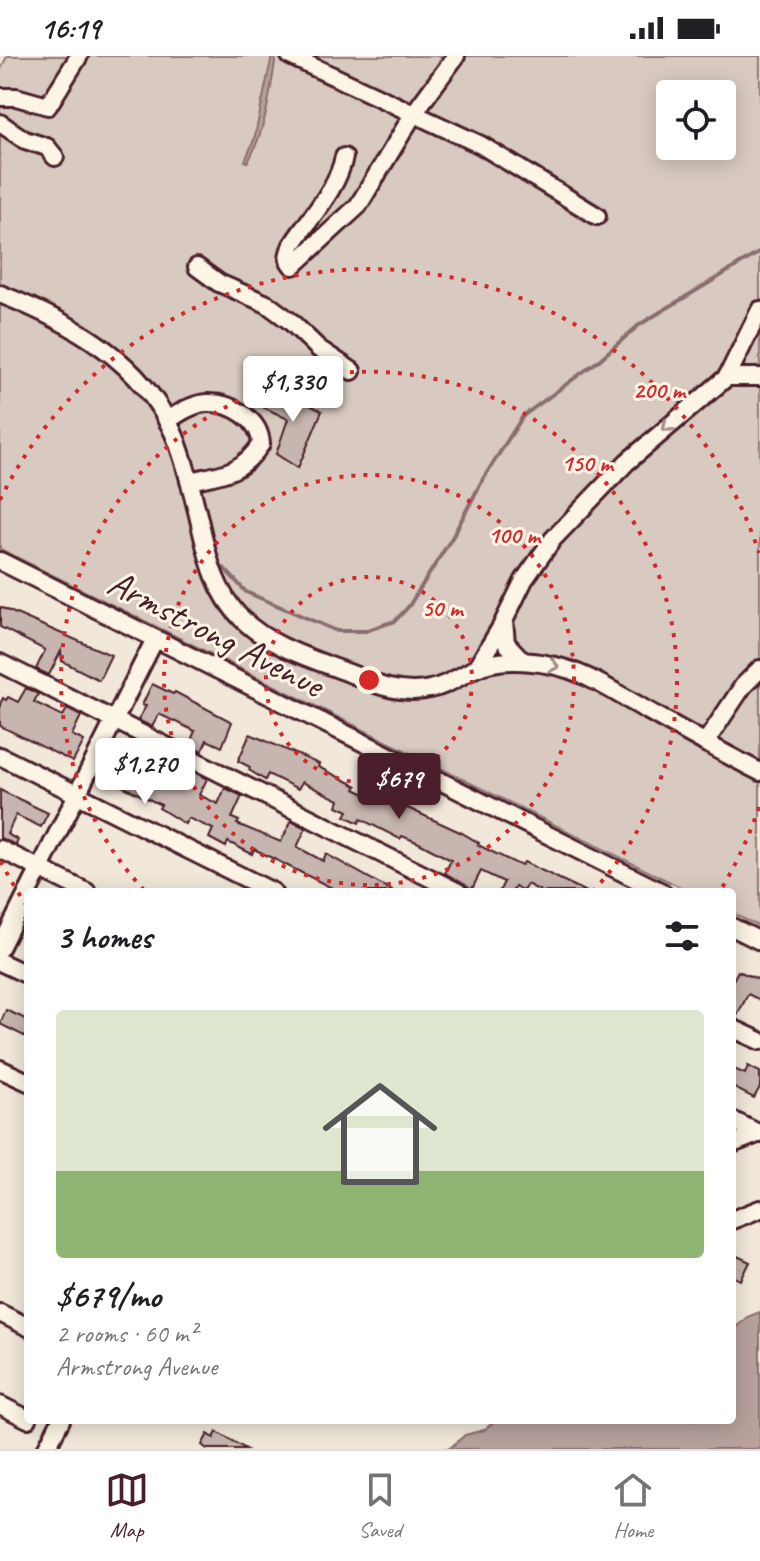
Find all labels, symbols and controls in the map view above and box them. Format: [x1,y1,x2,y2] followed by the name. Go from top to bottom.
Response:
[40,9,100,47] text: 16:19
[656,80,736,160] map controls
[656,80,736,160] button: locate
[228,356,358,424] pin: $1,330
[261,365,325,398] text: $1,330
[633,375,687,405] text: 200 m
[662,417,677,432] one-way arrow
[561,448,615,478] text: 150 m
[488,520,542,550] text: 100 m
[100,559,334,709] street label: Armstrong Avenue
[422,593,465,623] text: 50 m
[546,657,560,674] one-way arrow
[355,666,383,694] centre of rings
[80,738,210,806] pin: $1,270
[113,747,177,780] text: $1,270
[352,753,446,821] pin: $679
[376,762,422,795] text: $679
[660,914,704,958] icon: filters
[56,915,152,958] text: 3 homes
[308,1062,452,1206] icon: home
[56,1274,161,1317] text: $679/mo
[56,1317,197,1350] text: 2 rooms · 60 m²
[56,1350,217,1383] text: Armstrong Avenue
[105,1468,149,1544] tab: Map
[358,1468,402,1544] tab: Saved
[611,1468,655,1544] tab: Home

